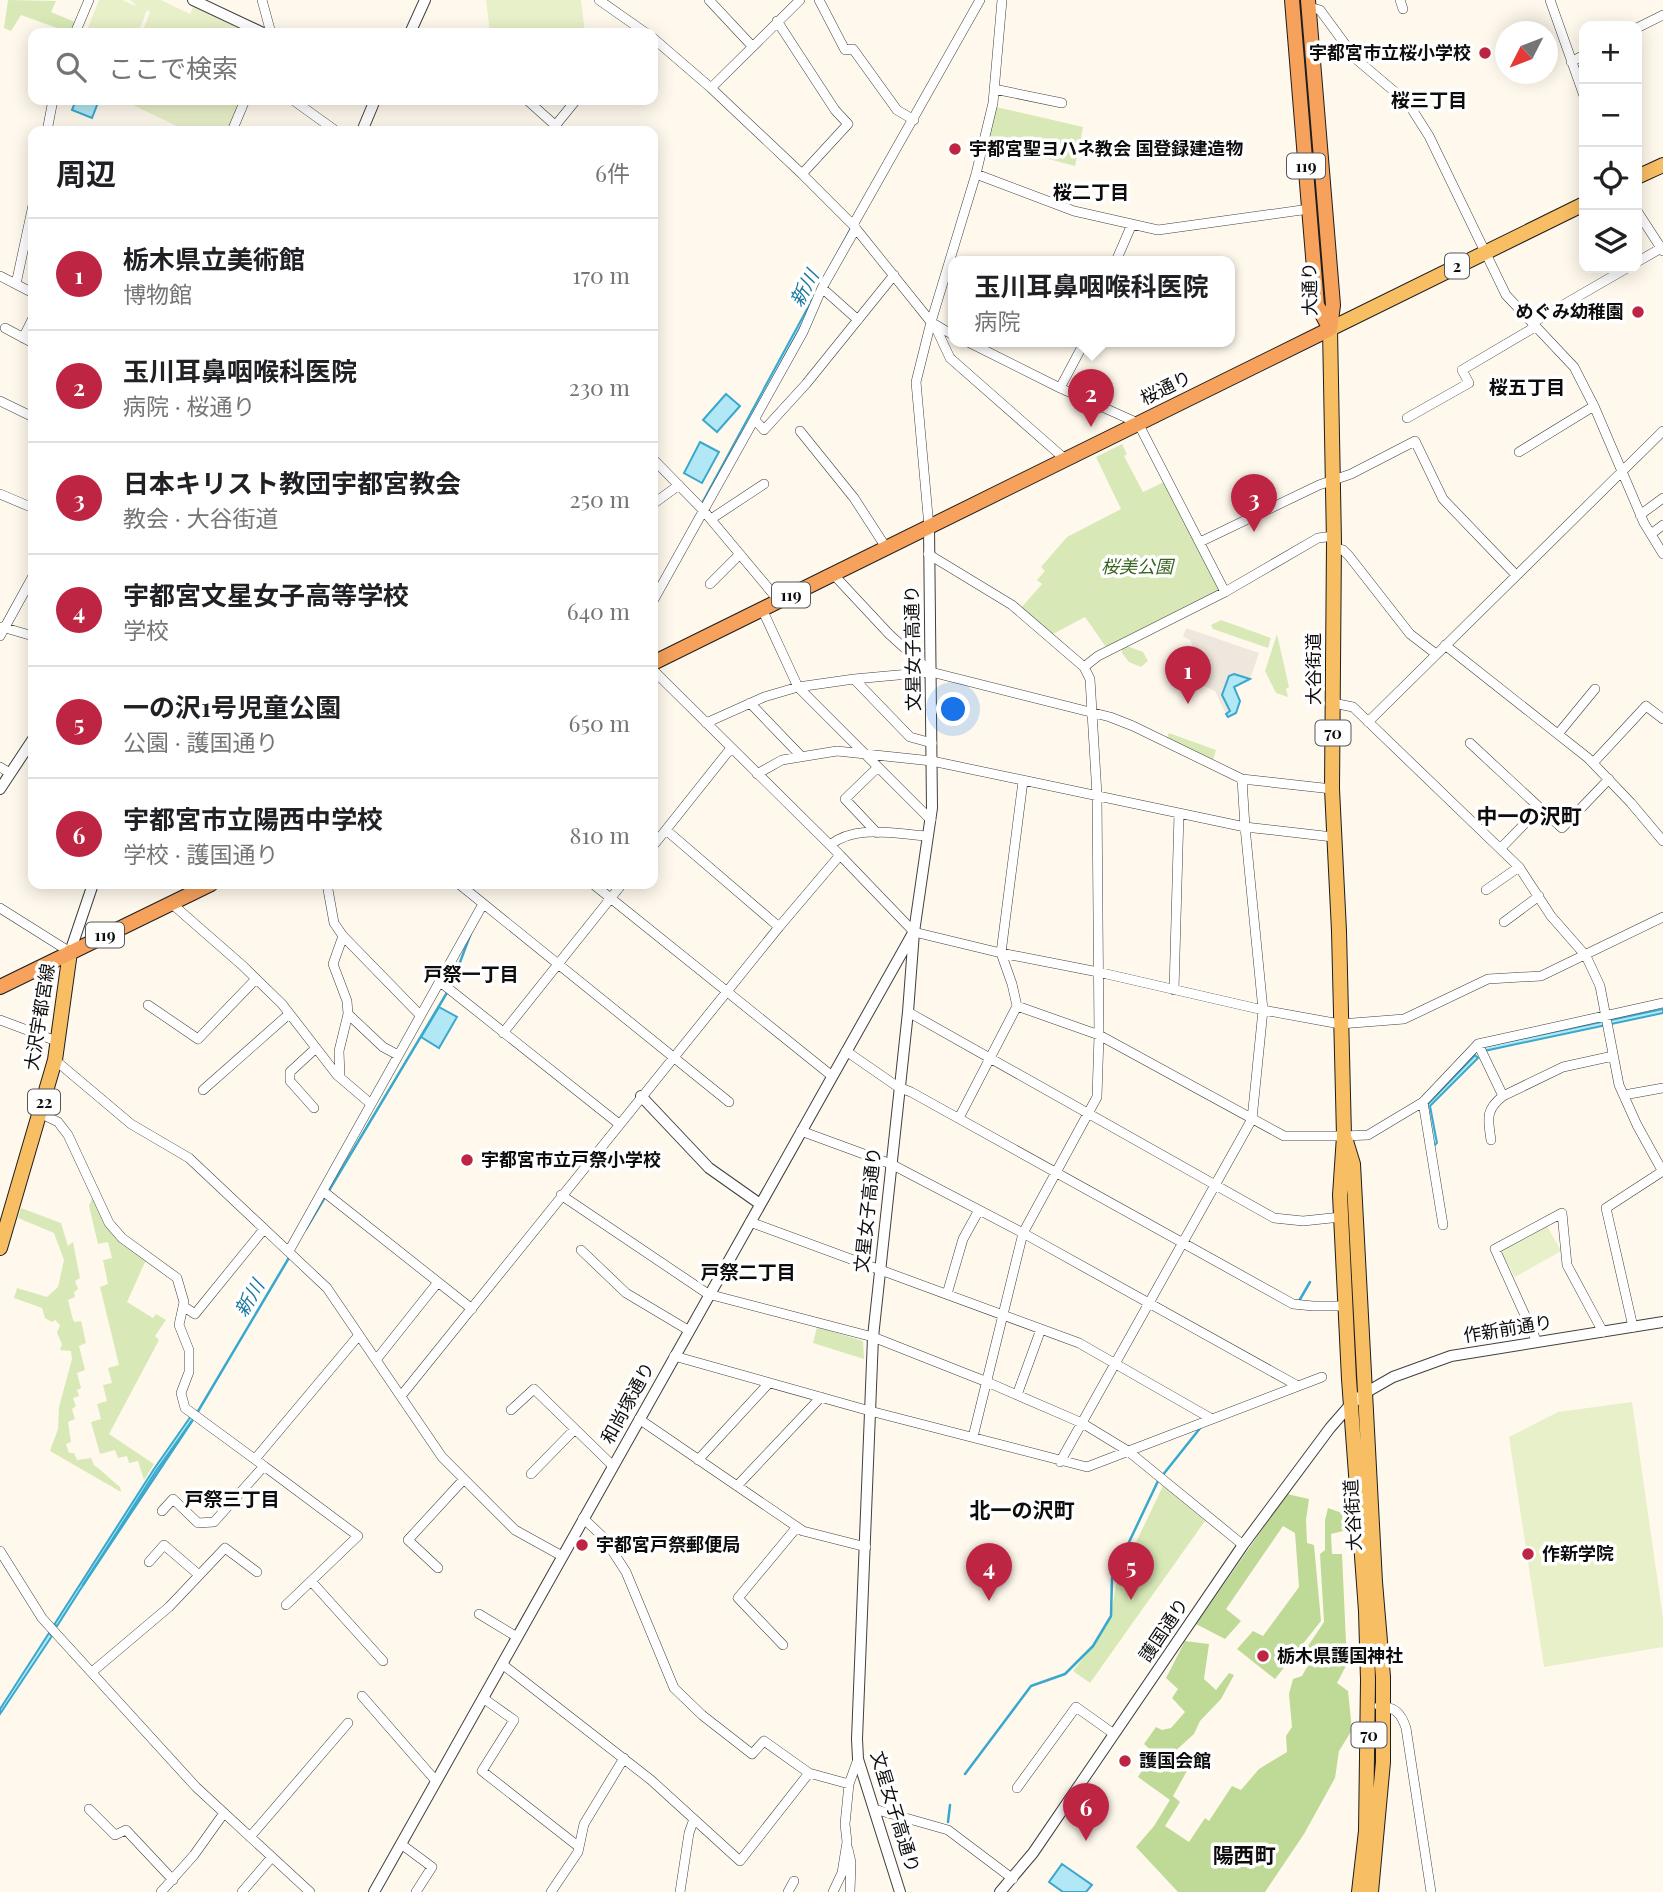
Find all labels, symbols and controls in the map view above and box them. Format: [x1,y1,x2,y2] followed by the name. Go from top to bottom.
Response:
[1495,21,1558,84] north arrow
[1579,21,1642,273] map controls
[1579,21,1642,84] button: +
[28,28,658,105] search box
[1309,40,1471,64] place label: 宇都宮市立桜小学校
[1477,45,1493,61] marker: 宇都宮市立桜小学校
[52,48,90,86] icon: search
[108,50,238,85] text: ここで検索
[1579,84,1642,147] button: −
[1391,86,1467,112] district label: 桜三丁目
[969,136,1243,160] place label: 宇都宮聖ヨハネ教会 国登録建造物
[947,141,963,157] marker: 宇都宮聖ヨハネ教会 国登録建造物
[1579,147,1642,210] button: locate
[56,153,116,193] text: 周辺
[1287,154,1325,178] road number: 119
[595,157,630,188] text: 6件
[1053,178,1129,204] district label: 桜二丁目
[1579,210,1642,273] button: layers
[123,241,305,276] text: 栃木県立美術館
[1445,254,1469,278] road number: 2
[948,256,1235,347] popup
[75,259,83,290] text: 1
[572,259,630,290] text: 170 m
[1297,262,1321,316] street label: 大通り
[783,263,825,310] water label: 新川
[974,268,1209,303] text: 玉川耳鼻咽喉科医院
[123,278,192,309] text: 博物館
[1515,299,1624,323] place label: めぐみ幼稚園
[1630,304,1646,320] marker: めぐみ幼稚園
[974,305,1020,336] text: 病院
[123,353,357,388] text: 玉川耳鼻咽喉科医院
[1136,364,1195,410] street label: 桜通り
[1068,369,1114,427] pin: 2
[73,371,85,402] text: 2
[569,371,630,402] text: 230 m
[1489,373,1565,399] district label: 桜五丁目
[123,390,256,421] text: 病院 · 桜通り
[123,465,461,500] text: 日本キリスト教団宇都宮教会
[1231,474,1277,532] pin: 3
[73,483,85,514] text: 3
[569,483,630,514] text: 250 m
[123,502,279,533] text: 教会 · 大谷街道
[1101,554,1176,578] park label: 桜美公園
[123,577,409,612] text: 宇都宮文星女子高等学校
[772,582,810,608] road number: 119
[899,585,925,711] street label: 文星女子高通り
[73,595,85,626] text: 4
[567,595,630,626] text: 640 m
[123,614,169,645] text: 学校
[1301,633,1325,705] street label: 大谷街道
[1165,646,1211,704] pin: 1
[123,689,341,724] text: 一の沢1号児童公園
[936,692,970,726] your location
[74,707,84,738] text: 5
[569,707,630,738] text: 650 m
[1316,720,1350,746] road number: 70
[123,726,279,757] text: 公園 · 護国通り
[123,801,383,836] text: 宇都宮市立陽西中学校
[1477,801,1582,829] district label: 中一の沢町
[73,819,85,850] text: 6
[570,819,630,850] text: 810 m
[123,838,279,869] text: 学校 · 護国通り
[86,923,124,948] road number: 119
[423,960,519,986] district label: 戸祭一丁目
[19,962,59,1072] street label: 大沢宇都宮線
[28,1090,60,1114] road number: 22
[848,1146,886,1274] street label: 文星女子高通り
[481,1147,661,1171] place label: 宇都宮市立戸祭小学校
[459,1152,475,1168] marker: 宇都宮市立戸祭小学校
[700,1258,796,1284] district label: 戸祭二丁目
[227,1273,270,1320] water label: 新川
[1462,1309,1554,1347] street label: 作新前通り
[595,1357,659,1448] street label: 和尚塚通り
[1338,1478,1366,1552] street label: 大谷街道
[184,1485,280,1511] district label: 戸祭三丁目
[970,1495,1075,1523] district label: 北一の沢町
[596,1532,740,1556] place label: 宇都宮戸祭郵便局
[574,1537,590,1553] marker: 宇都宮戸祭郵便局
[1542,1541,1614,1565] place label: 作新学院
[1108,1542,1154,1600] pin: 5
[966,1543,1012,1601] pin: 4
[1520,1546,1536,1562] marker: 作新学院
[1133,1593,1193,1666] street label: 護国通り
[1277,1643,1403,1667] place label: 栃木県護国神社
[1255,1648,1271,1664] marker: 栃木県護国神社
[1352,1722,1386,1748] road number: 70
[866,1748,926,1875] street label: 文星女子高通り
[1139,1748,1211,1772] place label: 護国会館
[1117,1753,1133,1769] marker: 護国会館
[1063,1783,1109,1841] pin: 6
[1213,1840,1276,1868] district label: 陽西町

